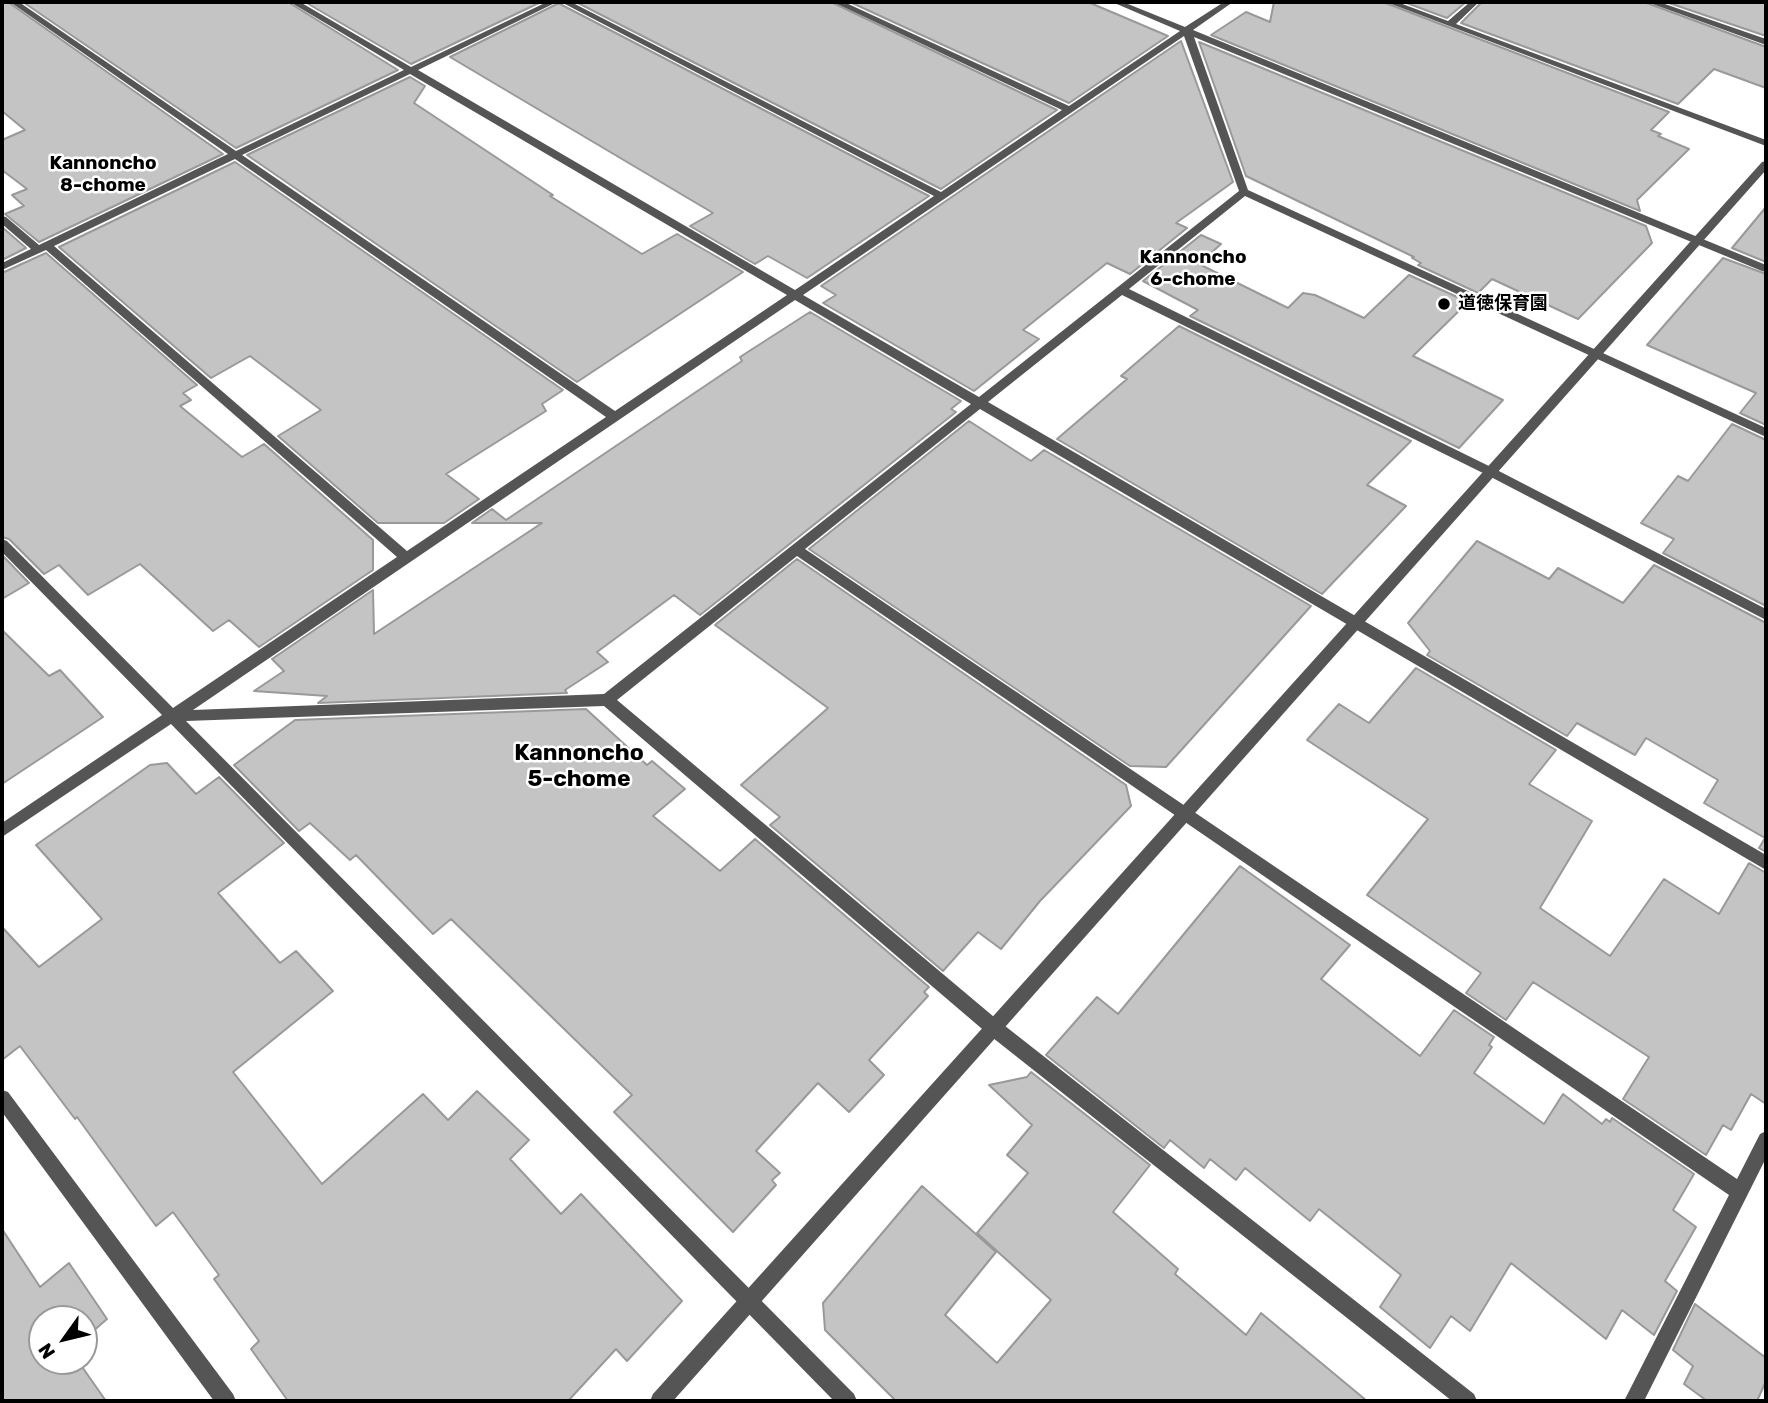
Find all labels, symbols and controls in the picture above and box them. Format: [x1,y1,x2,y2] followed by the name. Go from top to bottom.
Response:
[49,153,157,197] district label: Kannoncho 8-chome
[1139,247,1247,291] district label: Kannoncho 6-chome
[1458,293,1548,315] place label: 道徳保育園
[1436,296,1452,312] marker: 道徳保育園
[514,739,644,793] district label: Kannoncho 5-chome
[28,1305,98,1375] north arrow
[33,1339,60,1363] text: N

